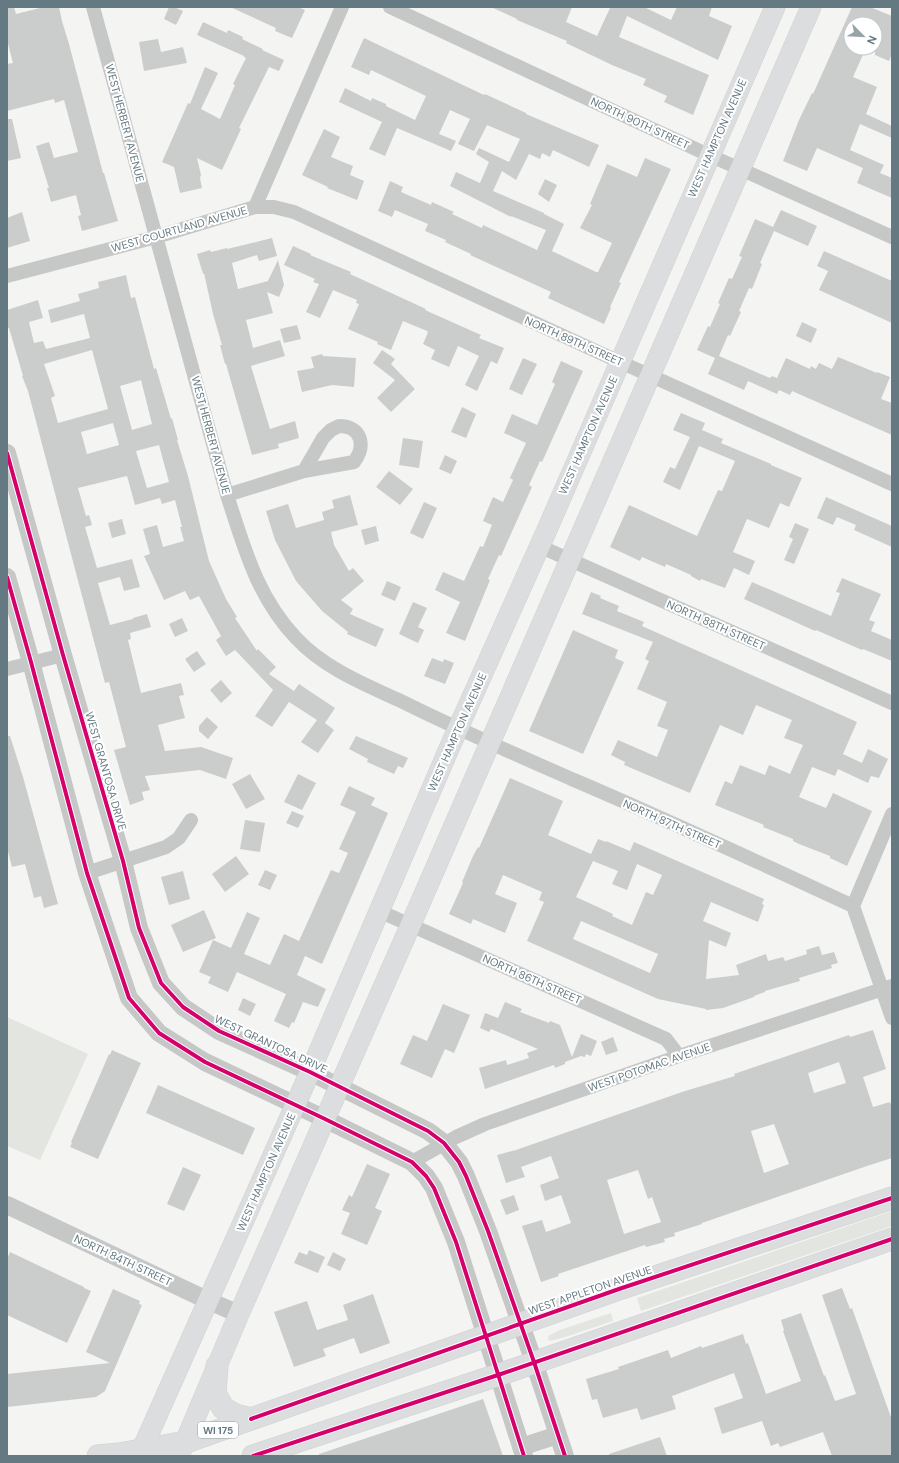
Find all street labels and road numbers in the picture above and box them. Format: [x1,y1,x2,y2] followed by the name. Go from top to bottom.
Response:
[102,62,148,184] street label: WEST HERBERT AVENUE
[685,77,749,199] street label: WEST HAMPTON AVENUE
[588,94,692,152] street label: NORTH 90TH STREET
[110,203,248,255] street label: WEST COURTLAND AVENUE
[523,313,625,369] street label: NORTH 89TH STREET
[188,374,234,496] street label: WEST HERBERT AVENUE
[556,374,620,496] street label: WEST HAMPTON AVENUE
[665,597,767,653] street label: NORTH 88TH STREET
[425,671,489,793] street label: WEST HAMPTON AVENUE
[82,710,130,832] street label: WEST GRANTOSA DRIVE
[621,796,723,852] street label: NORTH 87TH STREET
[480,951,584,1007] street label: NORTH 86TH STREET
[212,1012,330,1076] street label: WEST GRANTOSA DRIVE
[586,1039,712,1095] street label: WEST POTOMAC AVENUE
[234,1111,298,1233] street label: WEST HAMPTON AVENUE
[72,1231,174,1289] street label: NORTH 84TH STREET
[526,1262,654,1318] street label: WEST APPLETON AVENUE
[198,1422,238,1438] road number: WI 175

